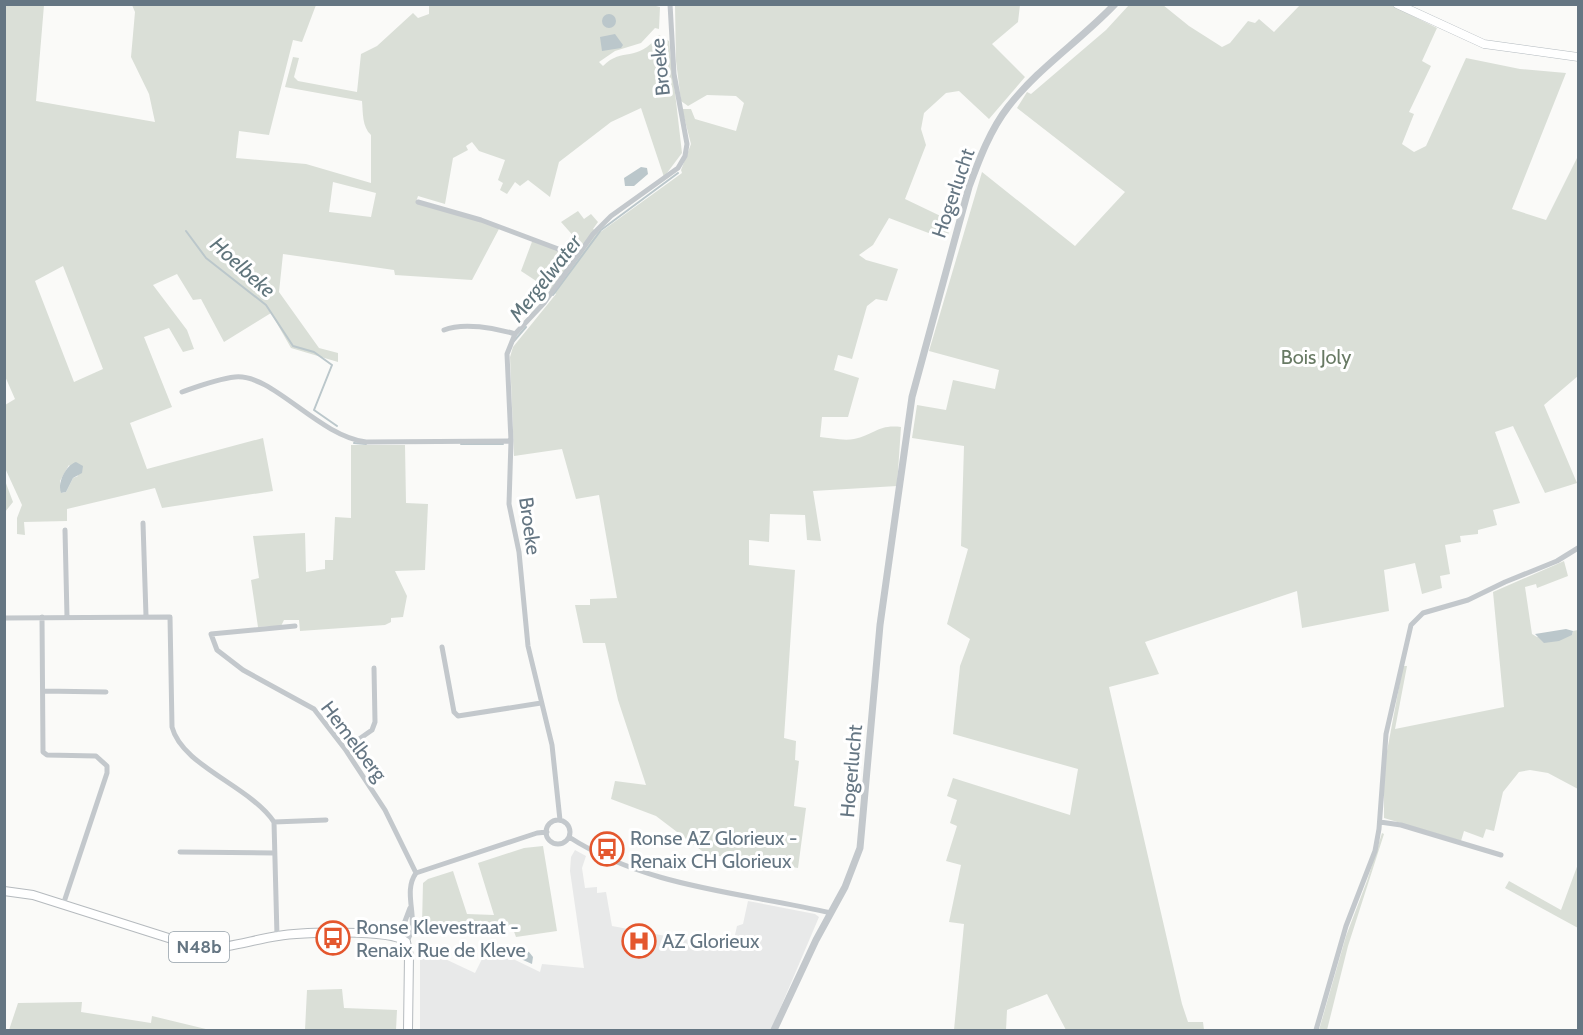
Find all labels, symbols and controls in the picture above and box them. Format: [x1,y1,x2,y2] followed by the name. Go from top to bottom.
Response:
[645,37,675,97] street label: Broeke
[927,145,980,241] street label: Hogerlucht
[503,229,588,327] water label: Mergelwater
[206,231,281,303] water label: Hoelbeke
[1281,345,1351,369] park label: Bois Joly
[514,496,546,556] street label: Broeke
[316,696,393,787] street label: Hemelberg
[835,723,867,818] street label: Hogerlucht
[630,826,797,873] place label: Ronse AZ Glorieux - Renaix CH Glorieux
[589,831,625,867] bus stop icon: Ronse AZ Glorieux - Renaix CH Glorieux
[356,915,526,962] place label: Ronse Klevestraat - Renaix Rue de Kleve
[315,920,351,956] bus stop icon: Ronse Klevestraat - Renaix Rue de Kleve
[621,923,657,959] hospital icon: AZ Glorieux
[662,929,760,953] place label: AZ Glorieux
[169,932,229,962] road number: N48b

